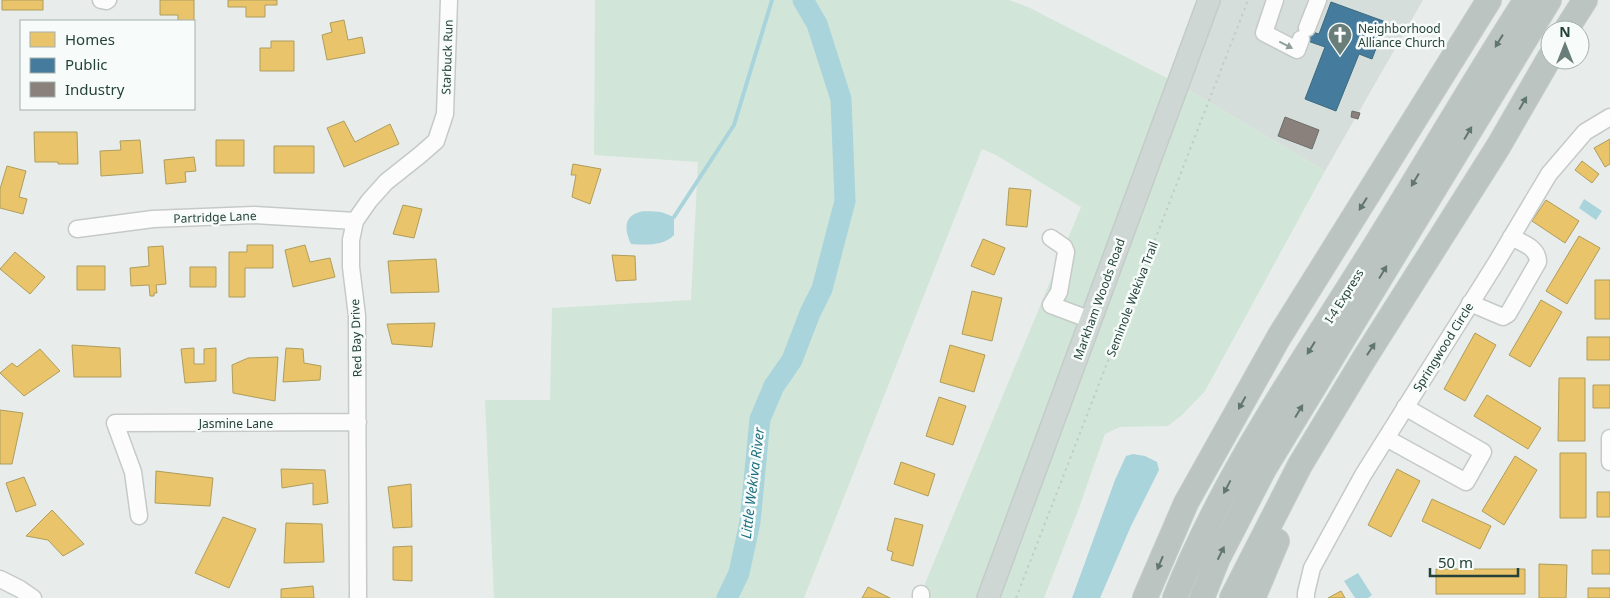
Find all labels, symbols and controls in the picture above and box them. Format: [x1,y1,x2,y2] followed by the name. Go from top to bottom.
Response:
[437,19,457,95] street label: Starbuck Run
[20,20,195,110] legend
[1358,20,1445,51] place label: Neighborhood Alliance Church
[1540,20,1590,70] north arrow
[1327,22,1353,56] church icon: Neighborhood Alliance Church
[1559,22,1571,41] text: N
[65,29,115,49] text: Homes
[1495,35,1504,48] one-way arrow
[1279,40,1292,49] one-way arrow
[65,54,108,74] text: Public
[65,79,125,99] text: Industry
[1518,97,1527,110] one-way arrow
[1463,127,1472,140] one-way arrow
[1411,174,1420,187] one-way arrow
[1358,197,1367,210] one-way arrow
[173,207,257,227] street label: Partridge Lane
[1069,236,1129,362] street label: Markham Woods Road
[1102,239,1162,359] street label: Seminole Wekiva Trail
[1321,265,1368,326] street label: I-4 Express
[1379,265,1388,278] one-way arrow
[346,298,366,377] street label: Red Bay Drive
[1409,299,1477,395] street label: Springwood Circle
[1306,341,1316,355] one-way arrow
[1366,342,1375,355] one-way arrow
[1238,396,1247,409] one-way arrow
[1294,404,1303,417] one-way arrow
[198,415,274,432] street label: Jasmine Lane
[736,426,768,540] water label: Little Wekiva River
[1223,480,1231,494] one-way arrow
[1217,546,1225,560] one-way arrow
[1430,546,1518,578] scale bar
[1438,552,1473,572] text: 50 m
[1156,556,1164,570] one-way arrow

